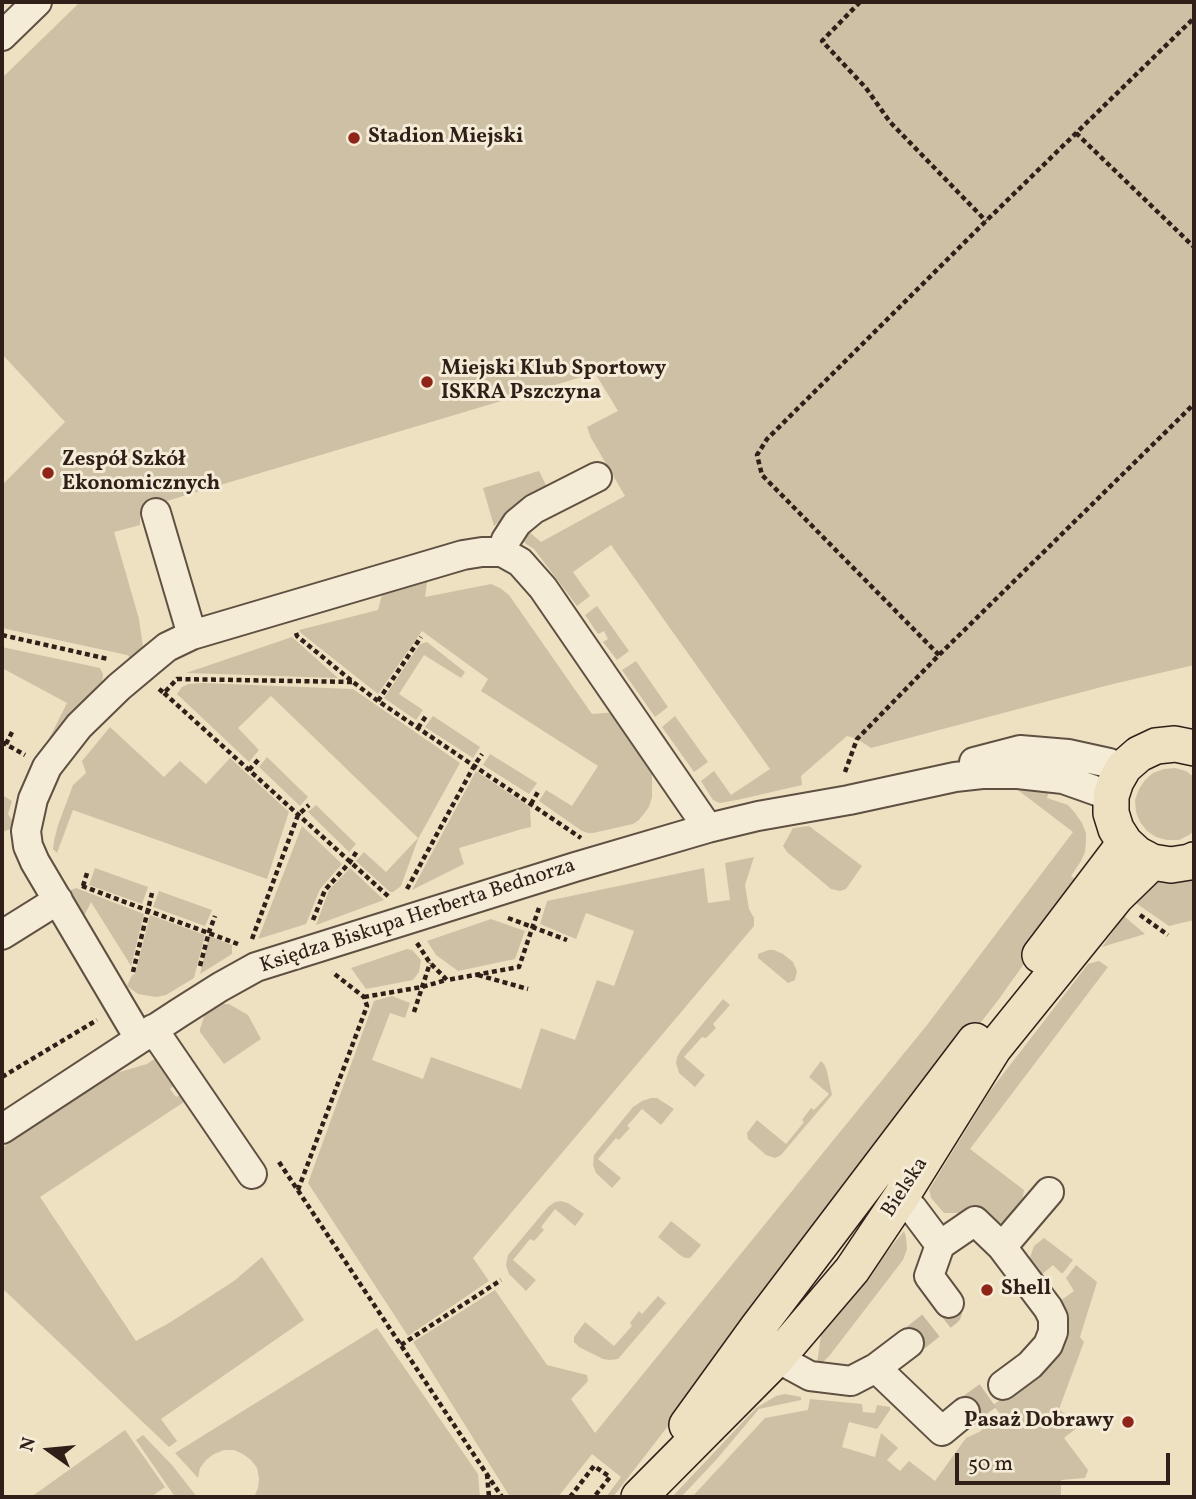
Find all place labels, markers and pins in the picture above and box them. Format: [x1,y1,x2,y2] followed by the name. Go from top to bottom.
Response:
[368,125,523,151] place label: Stadion Miejski
[346,130,362,146] marker: Stadion Miejski
[441,357,666,407] place label: Miejski Klub Sportowy ISKRA Pszczyna
[419,374,435,390] marker: Miejski Klub Sportowy ISKRA Pszczyna
[62,448,220,498] place label: Zespół Szkół Ekonomicznych
[40,465,56,481] marker: Zespół Szkół Ekonomicznych
[1001,1277,1051,1303] place label: Shell
[979,1282,995,1298] marker: Shell
[964,1409,1114,1435] place label: Pasaż Dobrawy
[1120,1414,1136,1430] marker: Pasaż Dobrawy

